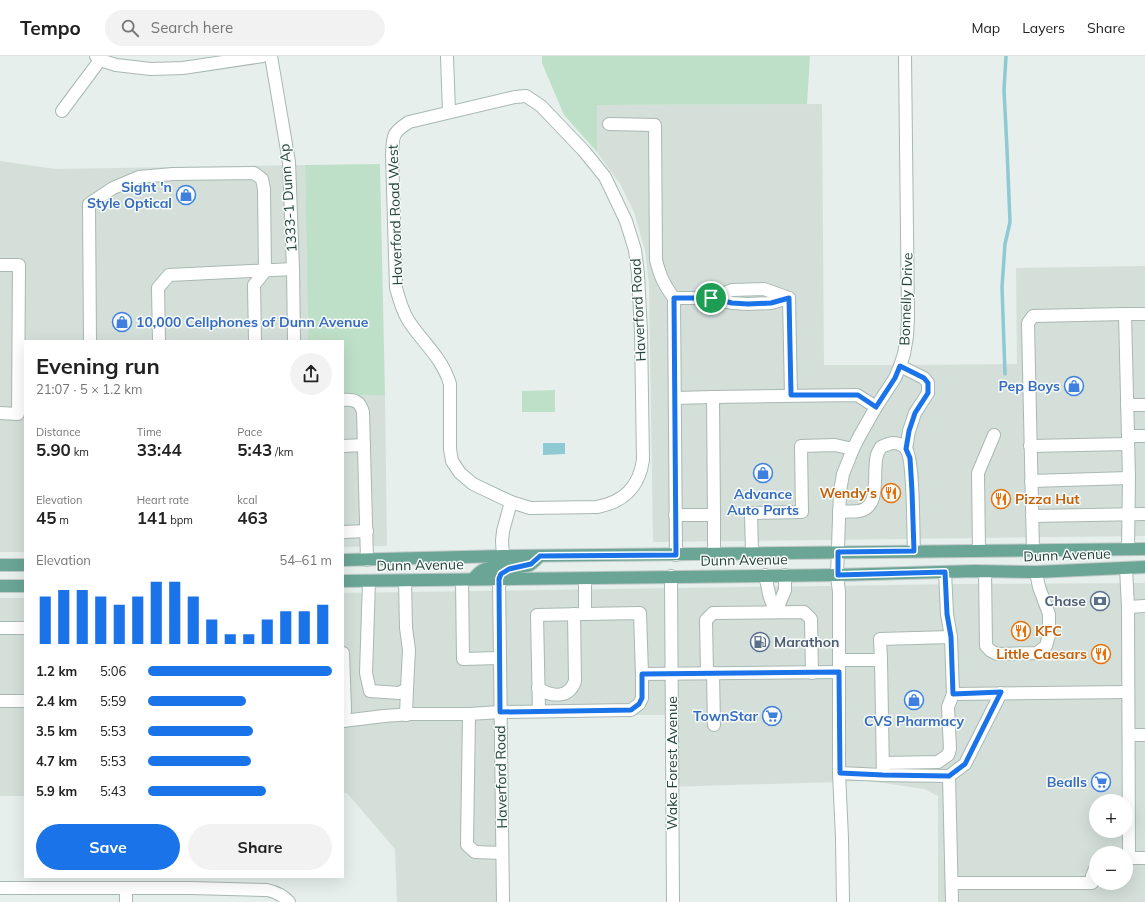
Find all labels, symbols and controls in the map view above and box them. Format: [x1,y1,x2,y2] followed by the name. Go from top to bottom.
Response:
[105,10,385,46] search box
[20,16,81,40] text: Tempo
[119,17,141,39] icon: search
[151,18,233,37] text: Search here
[971,19,1000,37] text: Map
[1022,19,1065,37] text: Layers
[1087,19,1125,37] text: Share
[275,143,301,253] street label: 1333-1 Dunn Ap
[384,144,406,286] street label: Haverford Road West
[87,178,172,212] place label: Sight 'n Style Optical
[175,184,197,206] shop icon: Sight 'n Style Optical
[895,252,917,346] street label: Bonnelly Drive
[626,258,650,362] street label: Haverford Road
[694,281,728,315] pin
[700,287,722,309] icon: arrive
[111,311,133,333] shop icon: 10,000 Cellphones of Dunn Avenue
[136,313,369,331] place label: 10,000 Cellphones of Dunn Avenue
[36,352,160,380] text: Evening run
[290,353,332,395] button: share
[1063,375,1085,397] shop icon: Pep Boys
[999,377,1060,395] place label: Pep Boys
[36,381,142,397] text: 21:07 · 5 × 1.2 km
[36,425,80,439] text: Distance
[137,425,162,439] text: Time
[237,425,262,439] text: Pace
[36,439,71,460] text: 5.90
[137,439,182,460] text: 33:44
[237,439,272,460] text: 5:43
[71,445,89,459] text: km
[272,445,293,459] text: /km
[752,462,774,484] shop icon: Advance Auto Parts
[880,482,902,504] restaurant icon: Wendy's
[819,484,877,502] place label: Wendy's
[727,485,799,519] place label: Advance Auto Parts
[990,488,1012,510] restaurant icon: Pizza Hut
[1015,490,1080,508] place label: Pizza Hut
[36,493,83,507] text: Elevation
[137,493,189,507] text: Heart rate
[237,493,257,507] text: kcal
[36,507,56,528] text: 45
[137,507,167,528] text: 141
[237,507,268,528] text: 463
[56,513,69,527] text: m
[167,513,193,527] text: bpm
[1023,544,1111,566] street label: Dunn Avenue
[700,550,788,570] street label: Dunn Avenue
[36,552,91,568] text: Elevation
[279,552,332,568] text: 54–61 m
[376,555,464,575] street label: Dunn Avenue
[1089,590,1111,612] bank icon: Chase
[1045,592,1086,610] place label: Chase
[1010,620,1032,642] restaurant icon: KFC
[1035,622,1062,640] place label: KFC
[749,631,771,653] fuel station icon: Marathon
[774,633,839,651] place label: Marathon
[1090,643,1112,665] restaurant icon: Little Caesars
[996,645,1087,663] place label: Little Caesars
[36,663,77,679] text: 1.2 km
[100,663,126,679] text: 5:06
[903,689,925,711] shop icon: CVS Pharmacy
[36,693,77,709] text: 2.4 km
[100,693,126,709] text: 5:59
[663,696,681,830] street label: Wake Forest Avenue
[761,705,783,727] supermarket icon: TownStar
[693,707,758,725] place label: TownStar
[864,712,964,730] place label: CVS Pharmacy
[36,723,77,739] text: 3.5 km
[100,723,126,739] text: 5:53
[491,725,511,829] street label: Haverford Road
[36,753,77,769] text: 4.7 km
[100,753,126,769] text: 5:53
[1090,771,1112,793] supermarket icon: Bealls
[1047,773,1087,791] place label: Bealls
[36,783,77,799] text: 5.9 km
[100,783,126,799] text: 5:43
[1089,794,1133,890] map controls
[1089,794,1133,838] button: +
[36,824,180,870] button: Save
[188,824,332,870] button: Share
[1089,846,1133,890] button: −

